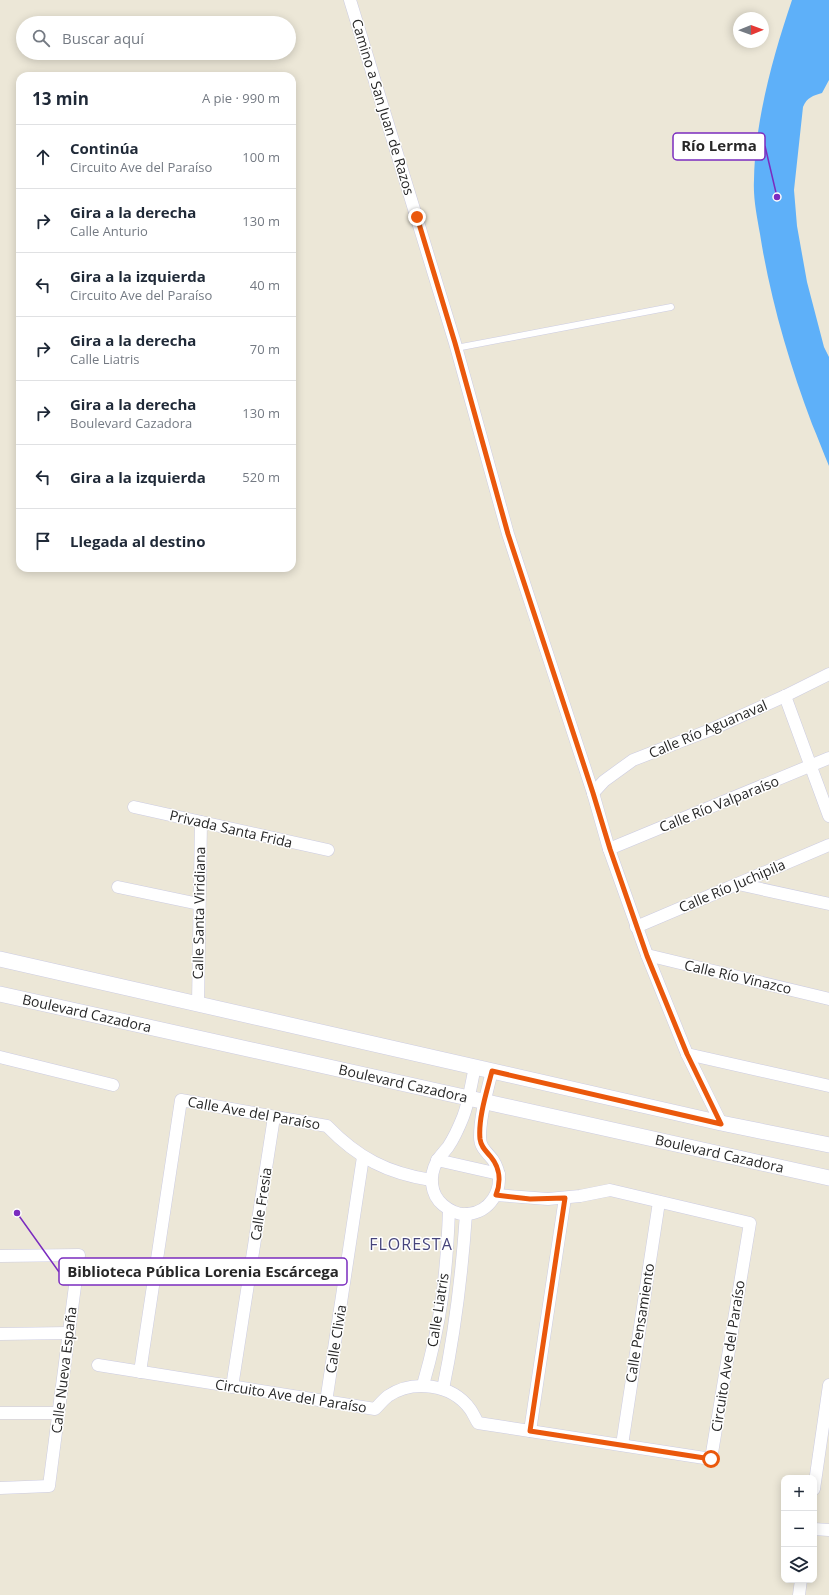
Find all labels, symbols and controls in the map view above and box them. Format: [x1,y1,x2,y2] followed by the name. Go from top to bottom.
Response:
[733,12,769,48] north arrow
[16,16,296,60] search box
[348,16,419,198] street label: Camino a San Juan de Razos
[30,27,52,49] icon: search
[62,28,144,48] text: Buscar aquí
[32,87,89,110] text: 13 min
[202,89,280,107] text: A pie · 990 m
[673,133,765,160] callout: Río Lerma
[681,135,757,155] text: Río Lerma
[70,138,139,158] text: Continúa
[32,146,54,168] icon: ahead
[242,148,280,166] text: 100 m
[70,158,212,176] text: Circuito Ave del Paraíso
[70,202,196,222] text: Gira a la derecha
[408,208,426,226] route end
[32,210,54,232] icon: right
[242,212,280,230] text: 130 m
[70,222,148,240] text: Calle Anturio
[70,266,206,286] text: Gira a la izquierda
[32,274,54,296] icon: left
[250,276,280,294] text: 40 m
[70,286,212,304] text: Circuito Ave del Paraíso
[70,330,196,350] text: Gira a la derecha
[32,338,54,360] icon: right
[250,340,280,358] text: 70 m
[70,350,139,368] text: Calle Liatris
[70,394,196,414] text: Gira a la derecha
[32,402,54,424] icon: right
[242,404,280,422] text: 130 m
[70,414,192,432] text: Boulevard Cazadora
[32,466,54,488] icon: left
[70,467,206,487] text: Gira a la izquierda
[242,468,280,486] text: 520 m
[32,530,54,552] icon: arrive
[70,531,205,551] text: Llegada al destino
[646,695,770,762] street label: Calle Río Aguanaval
[656,771,781,836] street label: Calle Río Valparaíso
[168,805,294,852] street label: Privada Santa Frida
[188,846,209,980] street label: Calle Santa Viridiana
[676,855,788,917] street label: Calle Río Juchipila
[683,955,794,998] street label: Calle Río Vinazco
[21,989,153,1036] street label: Boulevard Cazadora
[337,1059,470,1107] street label: Boulevard Cazadora
[186,1091,322,1134] street label: Calle Ave del Paraíso
[653,1130,786,1177] street label: Boulevard Cazadora
[245,1166,276,1242] street label: Calle Fresia
[369,1233,453,1255] district label: FLORESTA
[59,1258,347,1285] callout: Biblioteca Pública Lorenia Escárcega
[67,1261,339,1281] text: Biblioteca Pública Lorenia Escárcega
[621,1262,658,1384] street label: Calle Pensamiento
[422,1271,453,1348] street label: Calle Liatris
[706,1279,749,1433] street label: Circuito Ave del Paraíso
[321,1303,350,1375] street label: Calle Clivia
[46,1305,81,1434] street label: Calle Nueva España
[214,1374,368,1417] street label: Circuito Ave del Paraíso
[702,1450,720,1468] route start
[781,1475,817,1583] map controls
[781,1475,817,1511] button: +
[781,1511,817,1547] button: −
[781,1547,817,1583] button: layers

